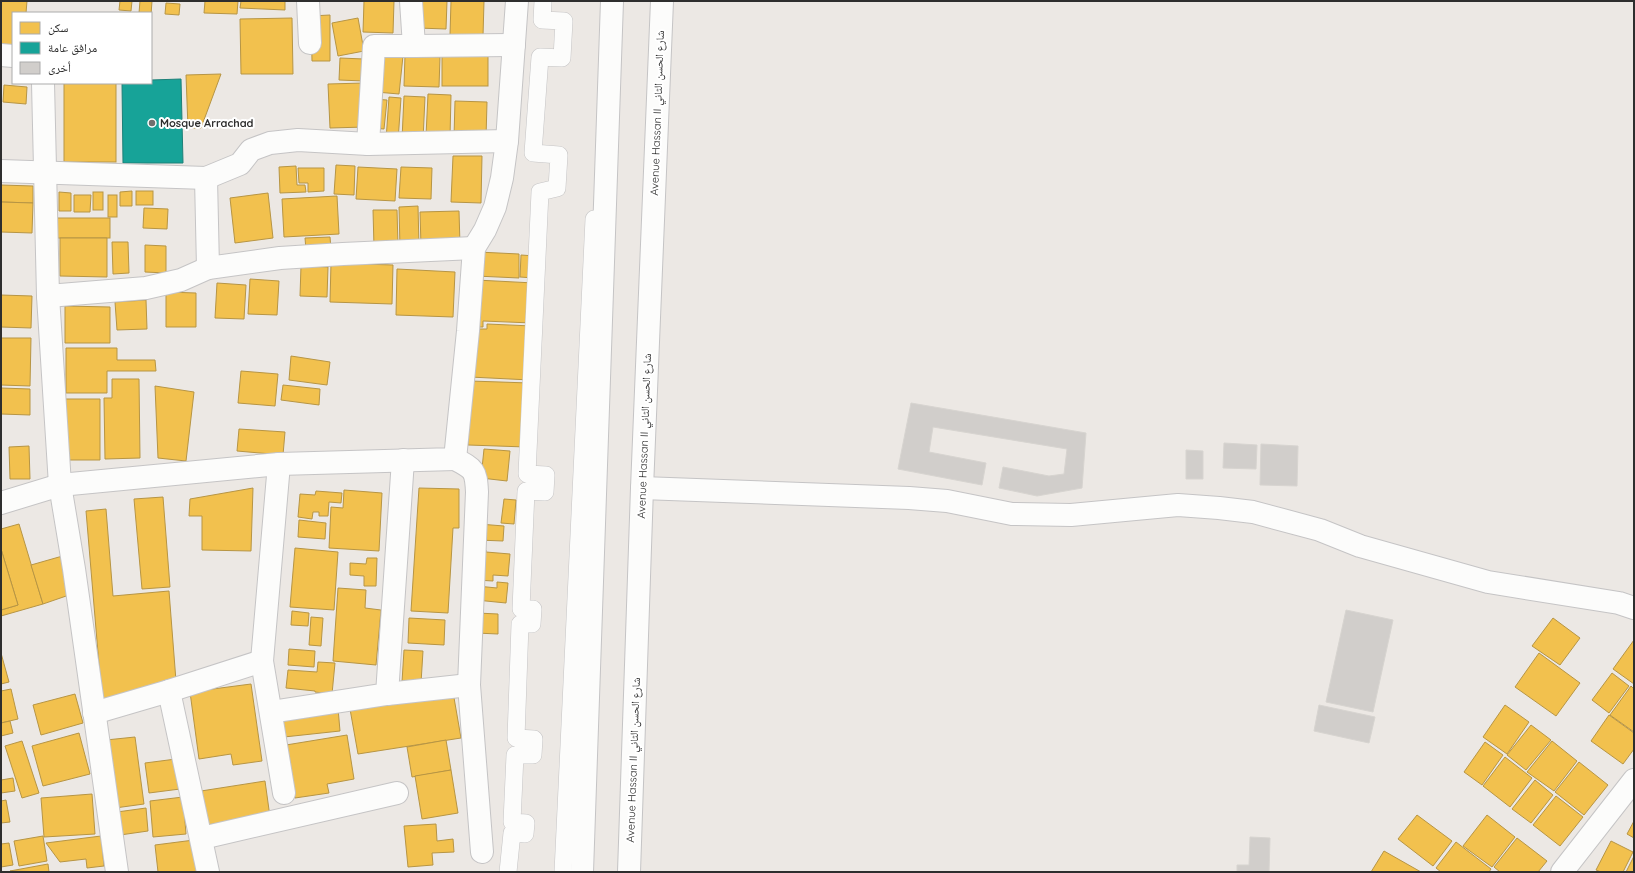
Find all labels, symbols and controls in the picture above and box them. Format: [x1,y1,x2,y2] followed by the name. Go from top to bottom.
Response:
[12,12,152,84] legend
[48,20,69,35] text: سكن
[647,30,669,196] street label: Avenue Hassan II شارع الحسن الثاني
[48,40,97,55] text: مرافق عامة
[48,60,71,75] text: أخرى
[160,116,254,130] place label: Mosque Arrachad
[147,118,157,128] marker: Mosque Arrachad
[634,353,656,519] street label: Avenue Hassan II شارع الحسن الثاني
[623,677,645,843] street label: Avenue Hassan II شارع الحسن الثاني

